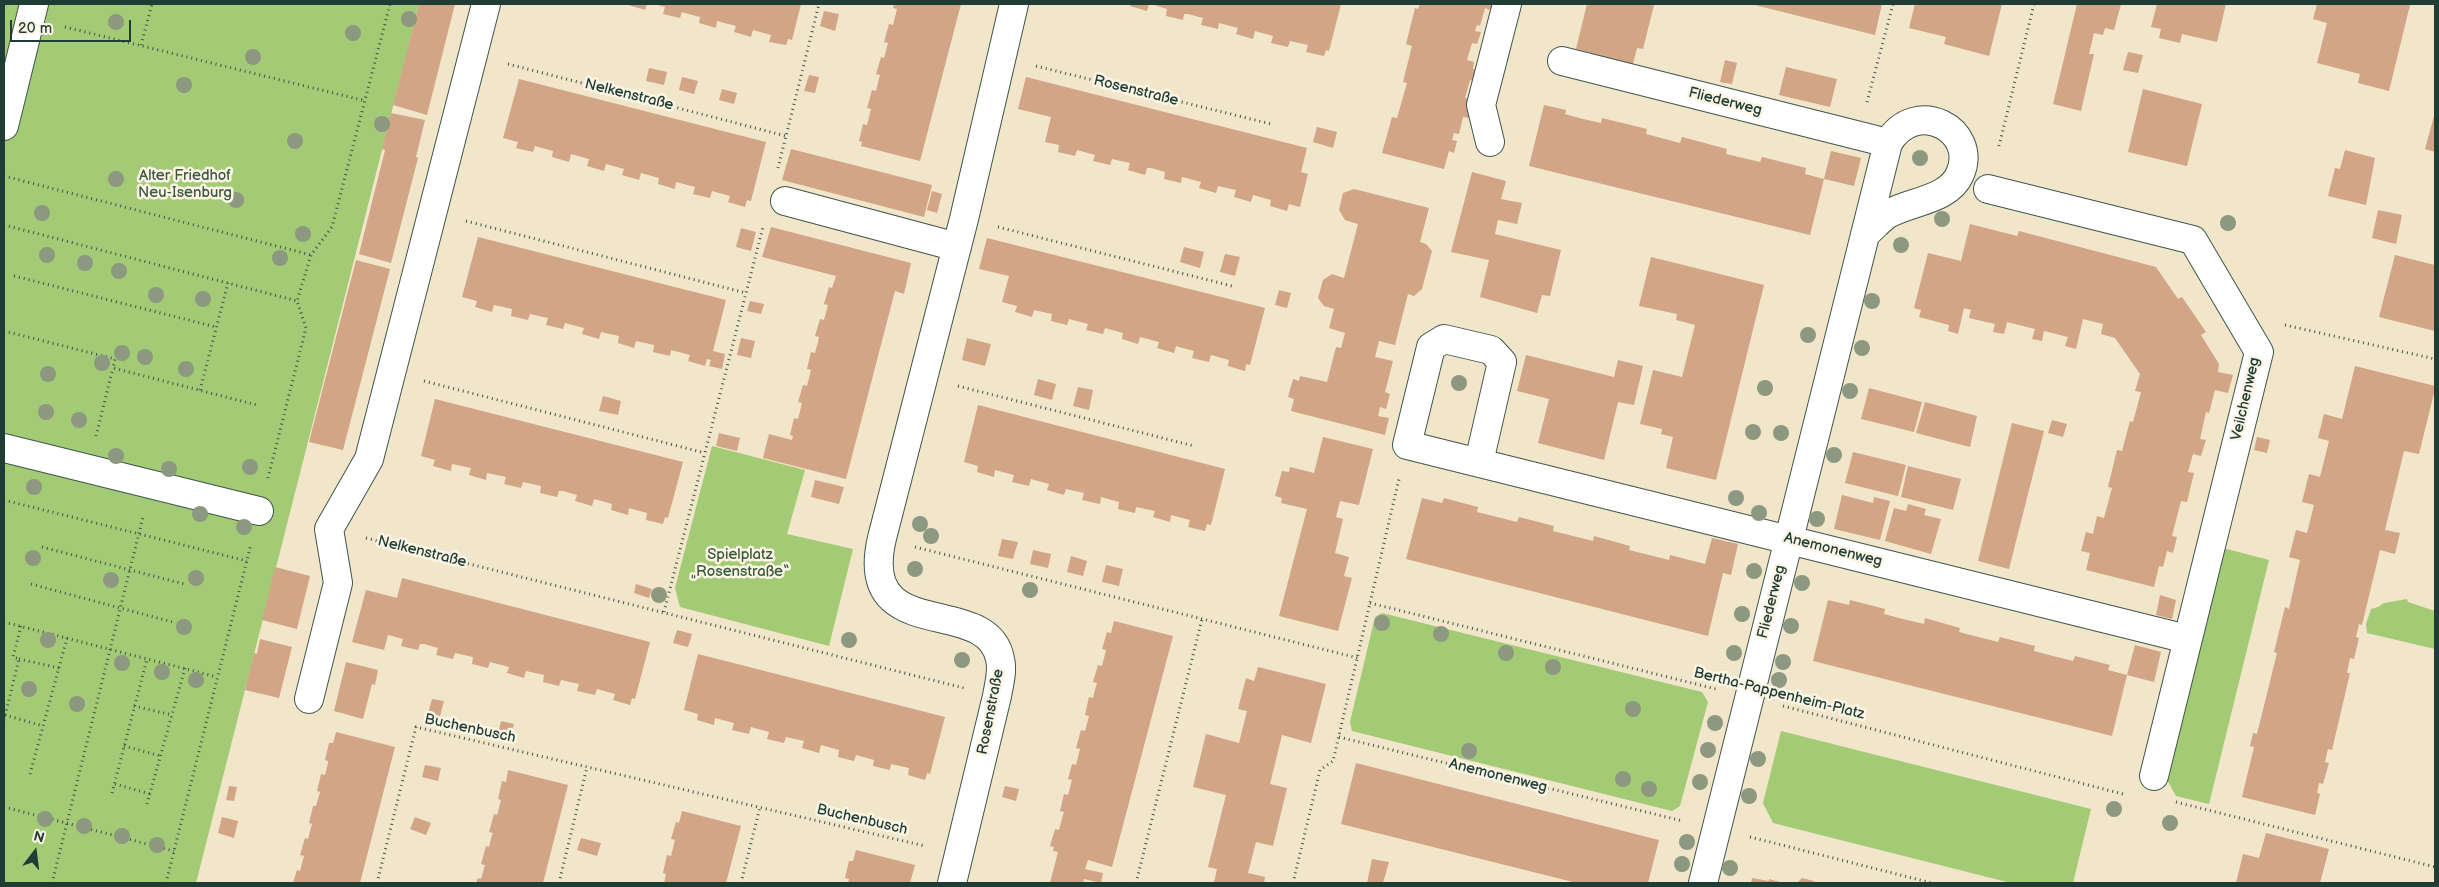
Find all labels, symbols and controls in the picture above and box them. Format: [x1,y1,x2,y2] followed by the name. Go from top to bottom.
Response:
[12,10,134,42] scale bar
[18,19,52,38] text: 20 m
[1092,72,1180,110] street label: Rosenstraße
[583,75,675,115] street label: Nelkenstraße
[1686,84,1764,120] street label: Fliederweg
[138,167,232,202] park label: Alter Friedhof Neu-Isenburg
[2228,356,2264,442] street label: Veilchenweg
[1782,529,1884,571] street label: Anemonenweg
[376,532,468,572] street label: Nelkenstraße
[691,546,789,581] park label: Spielplatz „Rosenstraße“
[1754,563,1790,641] street label: Fliederweg
[1692,664,1866,724] street label: Bertha-Pappenheim-Platz
[974,668,1008,756] street label: Rosenstraße
[423,711,517,747] street label: Buchenbusch
[1447,755,1549,797] street label: Anemonenweg
[815,801,909,839] street label: Buchenbusch
[10,827,60,877] north arrow
[32,827,46,847] text: N

